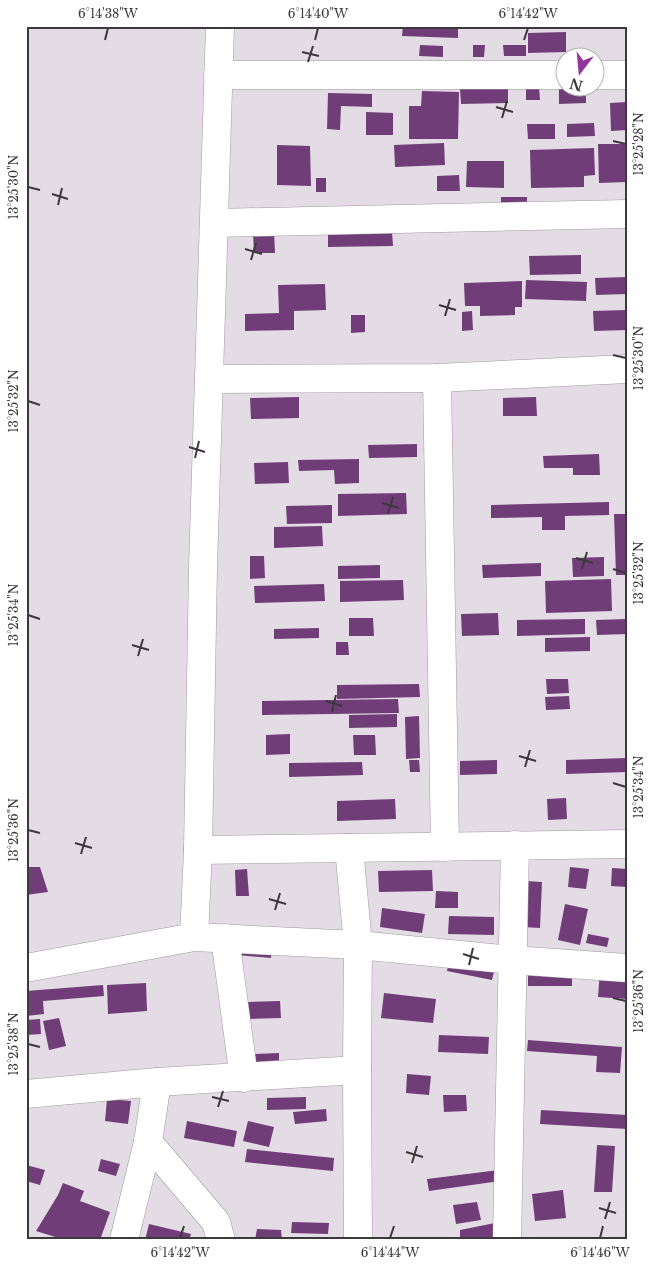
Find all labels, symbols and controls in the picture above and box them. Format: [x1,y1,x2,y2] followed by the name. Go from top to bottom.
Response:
[78,6,139,21] text: 6°14'38"W
[288,6,349,21] text: 6°14'40"W
[498,6,558,21] text: 6°14'42"W
[556,48,606,98] north arrow
[568,74,585,95] text: N
[631,112,646,176] text: 13°25'28"N
[6,154,21,219] text: 13°25'30"N
[631,325,646,390] text: 13°25'30"N
[6,369,21,433] text: 13°25'32"N
[631,541,646,605] text: 13°25'32"N
[6,583,21,647] text: 13°25'34"N
[631,755,646,819] text: 13°25'34"N
[6,798,21,862] text: 13°25'36"N
[631,969,646,1033] text: 13°25'36"N
[6,1012,21,1076] text: 13°25'38"N
[150,1245,210,1260] text: 6°14'42"W
[361,1245,420,1260] text: 6°14'44"W
[570,1245,631,1260] text: 6°14'46"W

